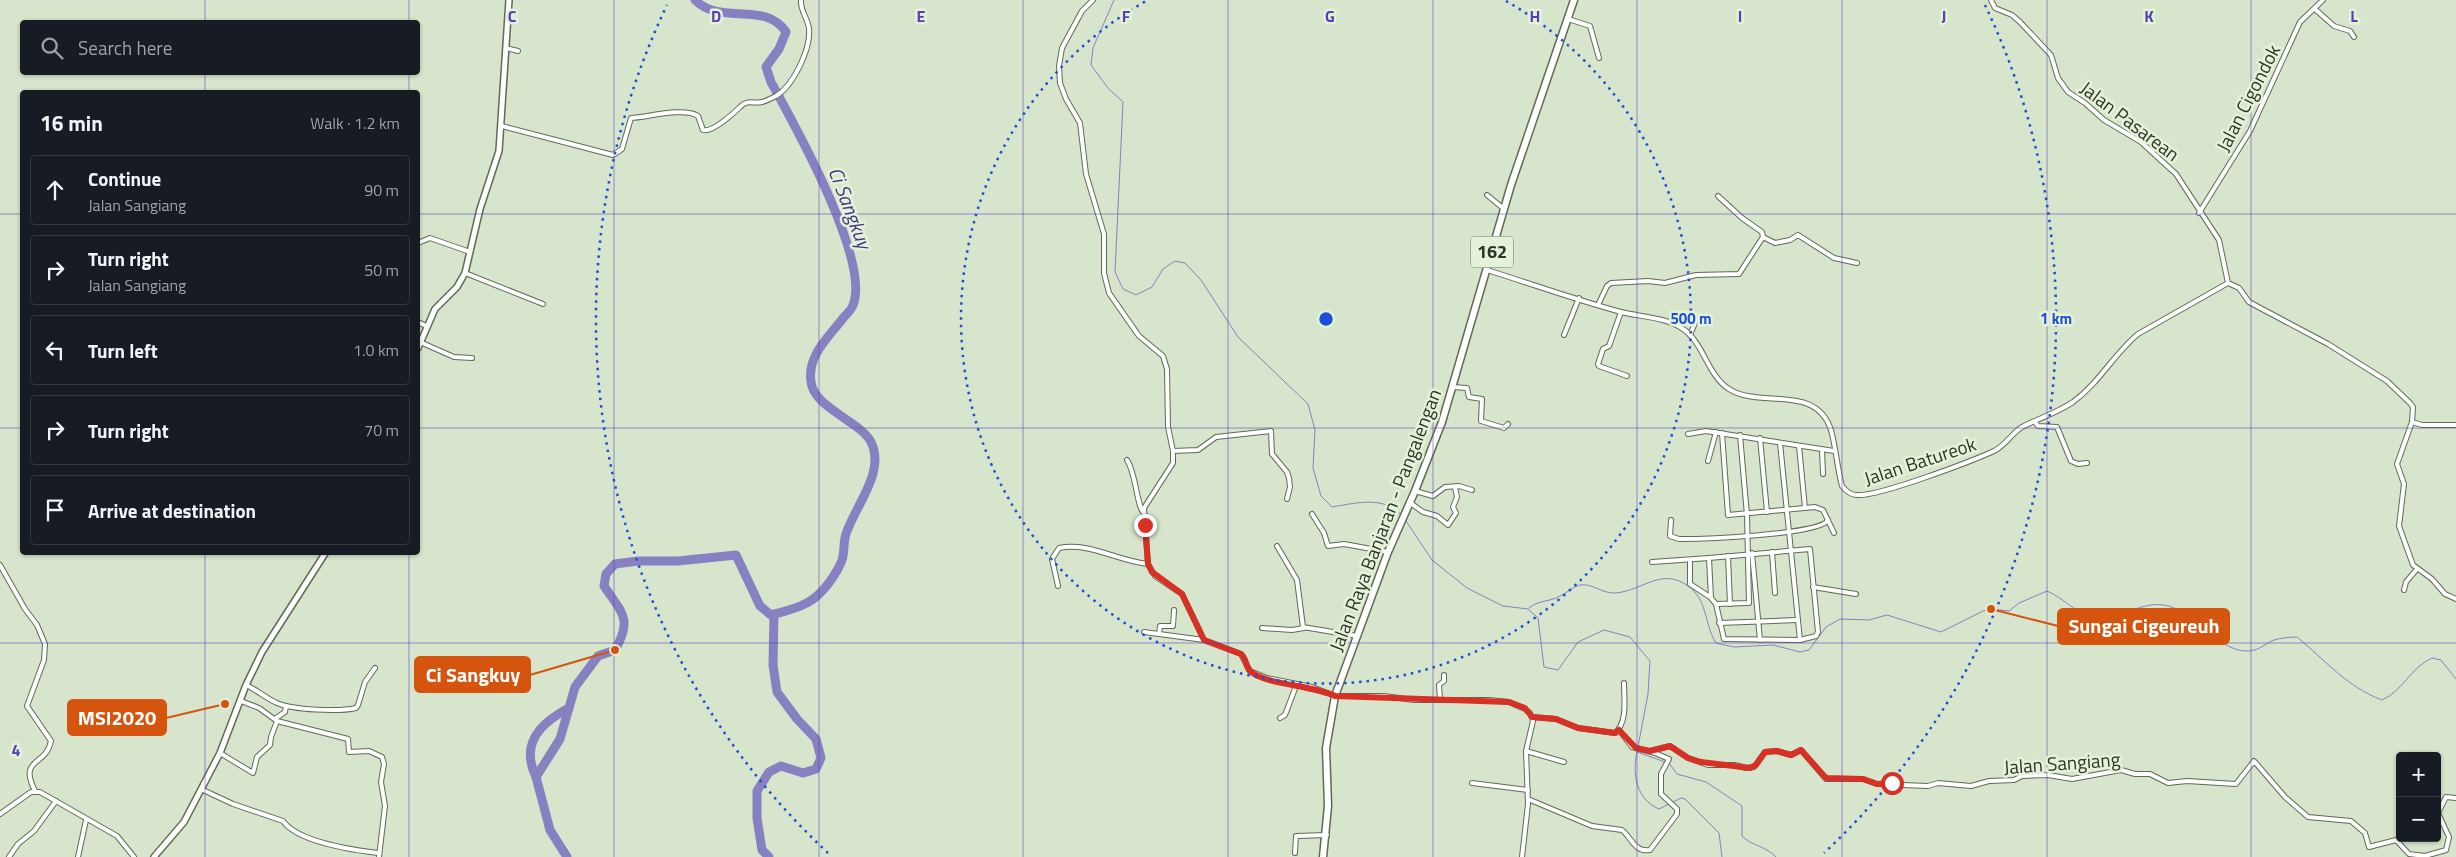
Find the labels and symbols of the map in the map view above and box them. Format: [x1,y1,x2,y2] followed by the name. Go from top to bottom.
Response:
[508,4,517,28] text: C
[711,4,721,28] text: D
[917,4,926,28] text: E
[1122,4,1131,28] text: F
[1325,4,1335,28] text: G
[1530,4,1540,28] text: H
[1738,4,1742,28] text: I
[1942,4,1946,28] text: J
[2144,4,2154,28] text: K
[2350,4,2358,28] text: L
[2208,39,2287,156] street label: Jalan Cigondok
[2074,73,2186,168] street label: Jalan Pasarean
[821,162,881,255] water label: Ci Sangkuy
[1471,236,1513,268] road number: 162
[1670,307,1712,330] text: 500 m
[2040,307,2072,330] text: 1 km
[1317,310,1335,328] centre of rings
[1321,384,1448,655] street label: Jalan Raya Banjaran - Pangalengan
[1860,429,1980,492] street label: Jalan Batureok
[1134,514,1157,537] route end
[2058,609,2229,644] callout: Sungai Cigeureuh
[2068,610,2220,641] text: Sungai Cigeureuh
[415,657,530,692] callout: Ci Sangkuy
[426,659,520,690] text: Ci Sangkuy
[68,700,166,735] callout: MSI2020
[78,702,156,733] text: MSI2020
[12,738,21,762] text: 4
[2003,744,2121,781] street label: Jalan Sangiang
[1881,772,1904,795] route start

